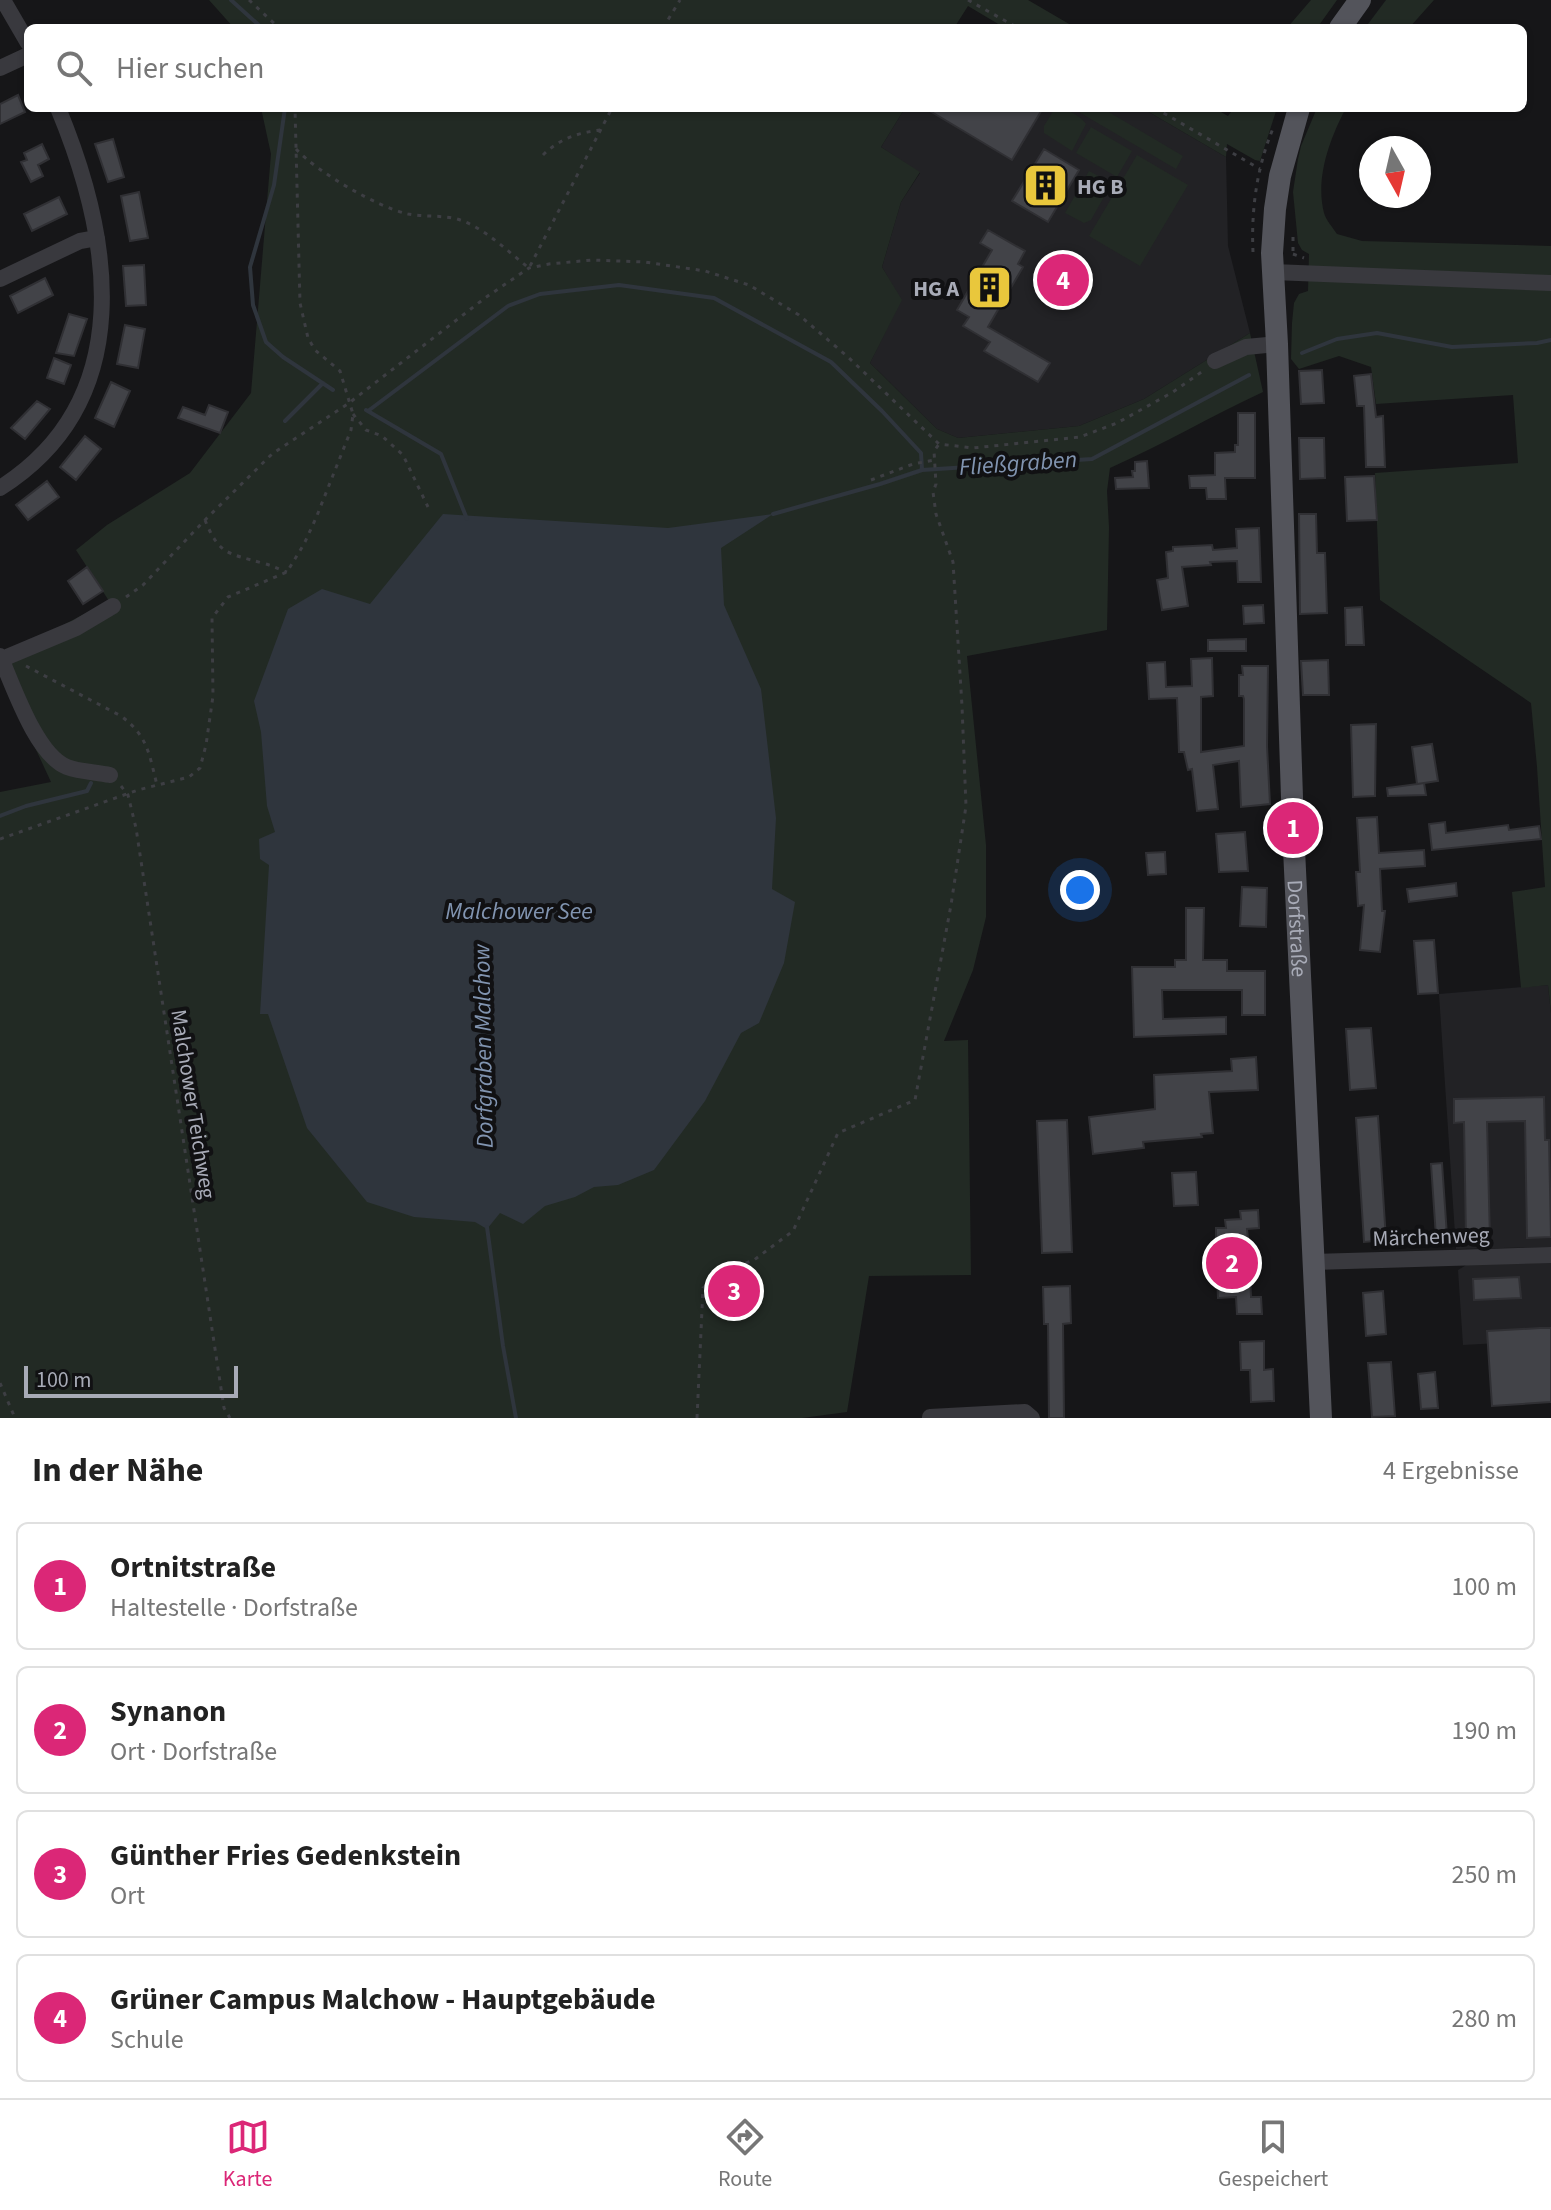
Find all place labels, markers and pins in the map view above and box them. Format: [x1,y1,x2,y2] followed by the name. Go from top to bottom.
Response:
[1022,162,1070,210] building icon: HG B
[1077,171,1124,203] place label: HG B
[1037,250,1089,310] pin: 4
[966,264,1014,312] building icon: HG A
[913,273,959,305] place label: HG A
[1267,798,1319,858] pin: 1
[1206,1233,1258,1293] pin: 2
[708,1261,760,1321] pin: 3

